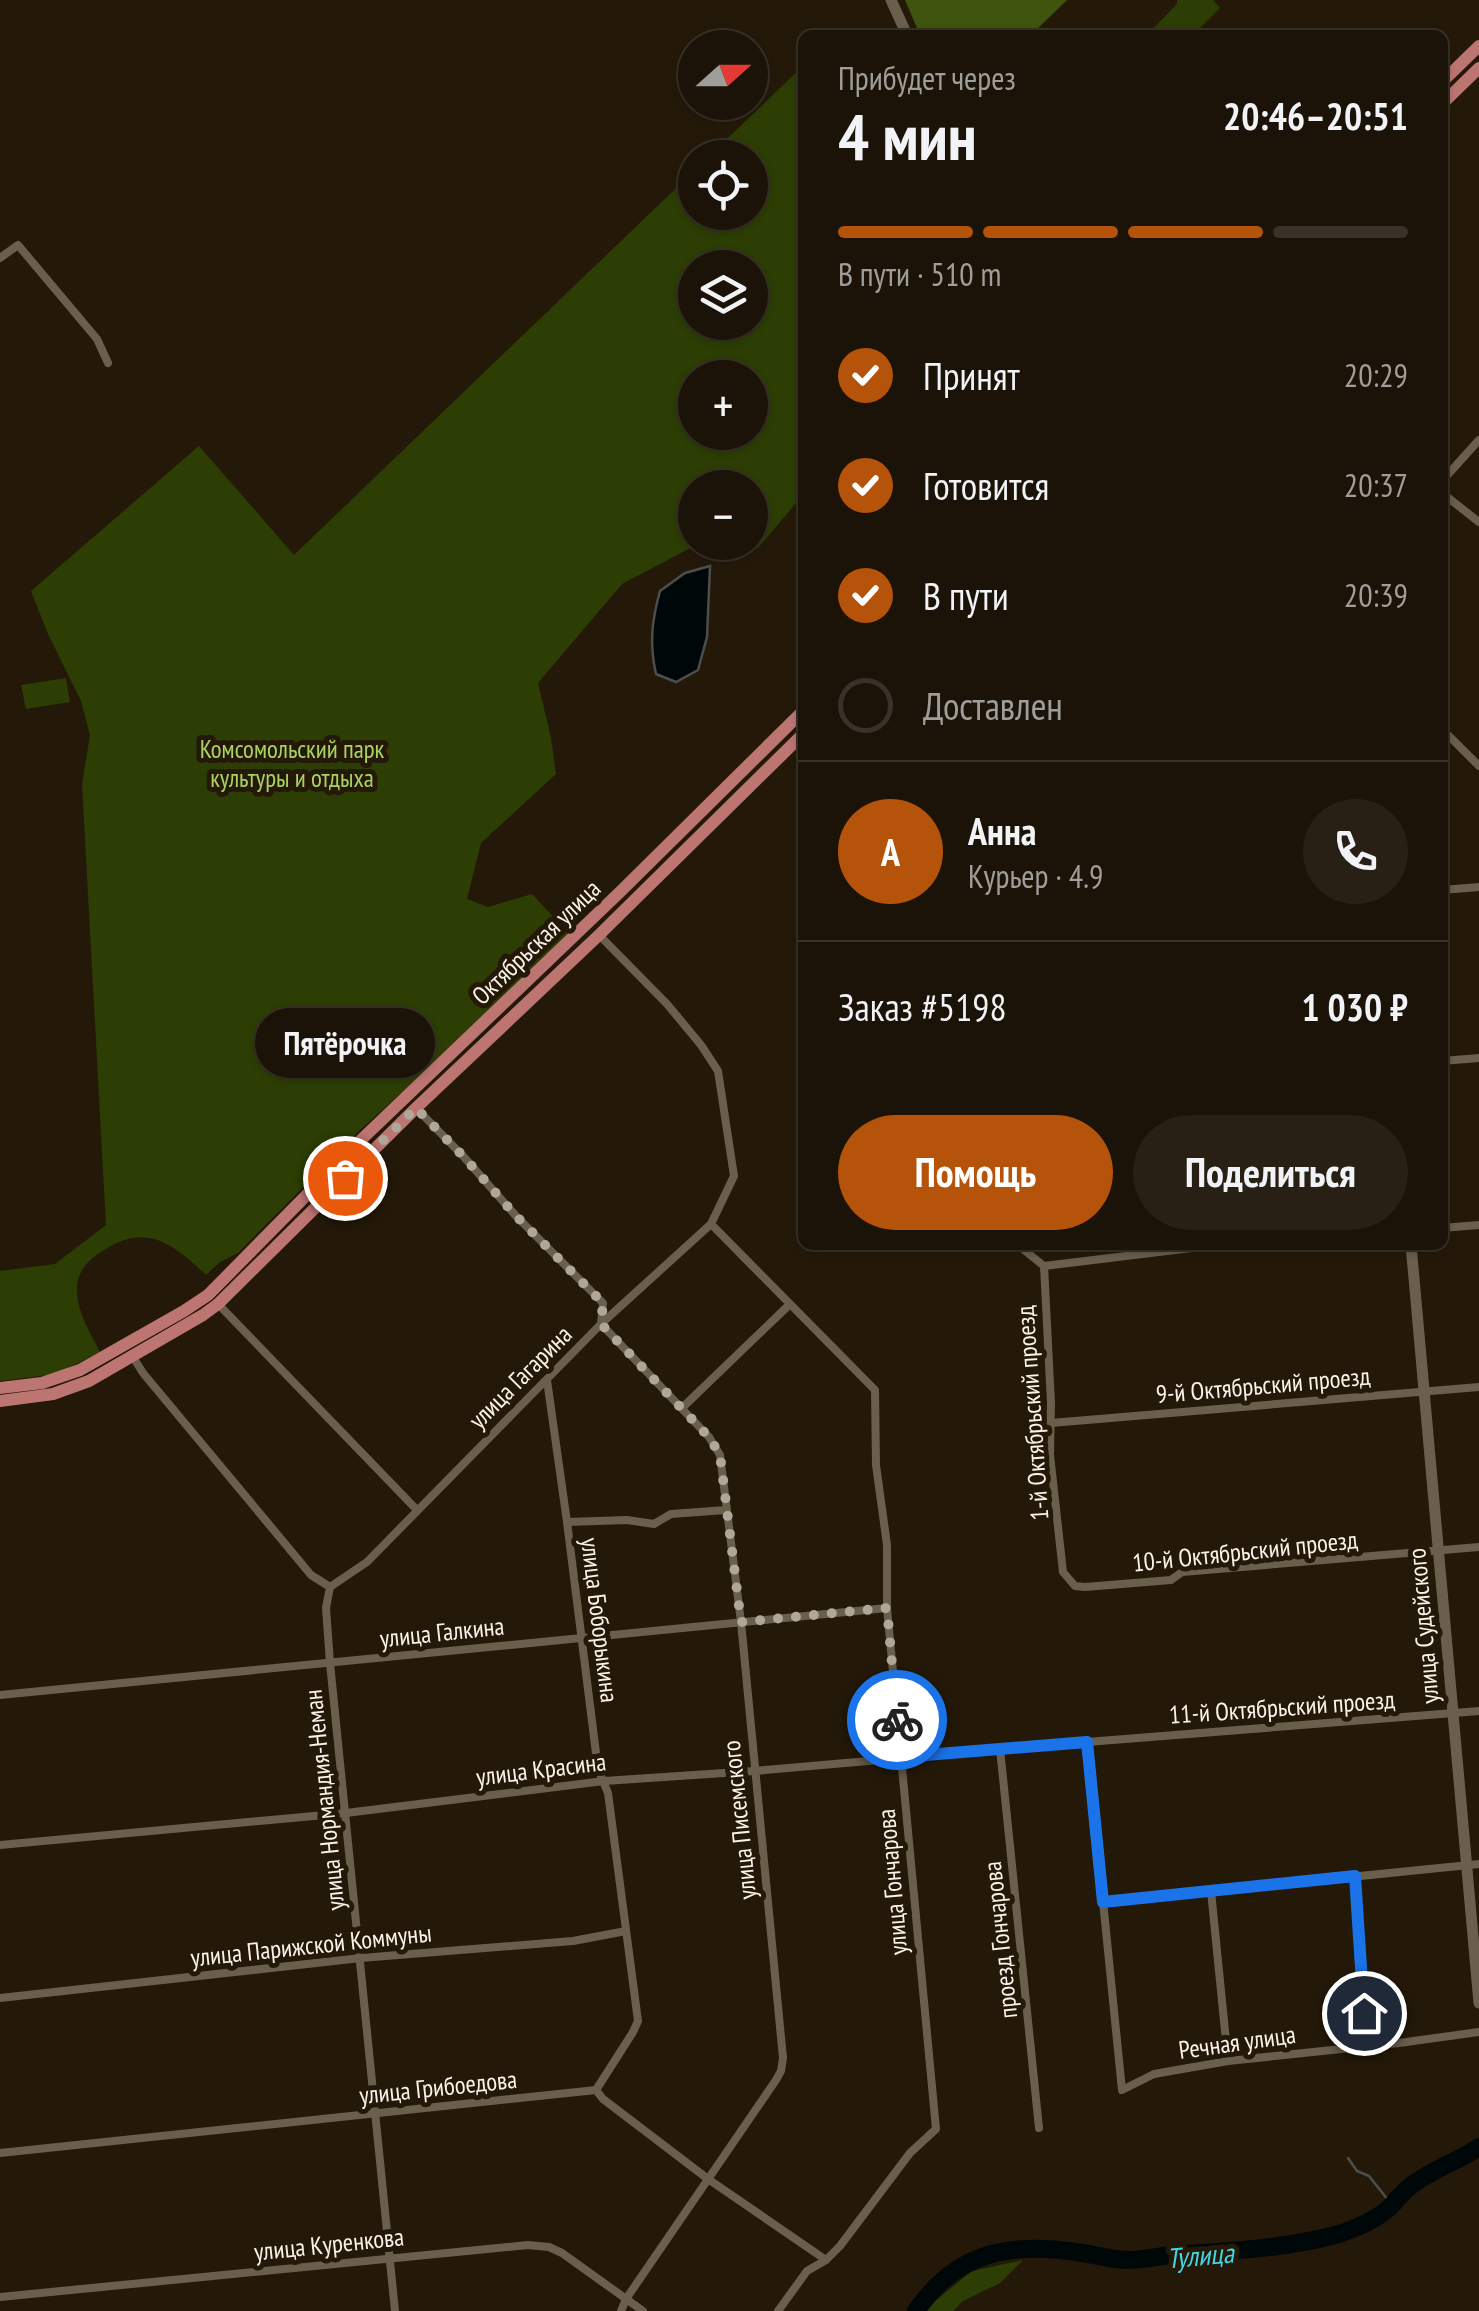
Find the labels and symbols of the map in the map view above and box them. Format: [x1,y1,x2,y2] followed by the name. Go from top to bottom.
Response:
[678,30,768,120] north arrow
[200,733,385,794] park label: Комсомольский парк культуры и отдыха
[465,873,607,1011] street label: Октябрьская улица
[255,1008,435,1078] callout: Пятёрочка
[303,1136,388,1221] pin
[1009,1305,1055,1521] street label: 1-й Октябрьский проезд
[462,1319,578,1435] street label: улица Гагарина
[1154,1360,1372,1410] street label: 9-й Октябрьский проезд
[1131,1523,1359,1579] street label: 10-й Октябрьский проезд
[574,1536,626,1704] street label: улица Боборыкина
[1400,1547,1446,1705] street label: улица Судейского
[378,1610,506,1654] street label: улица Галкина
[847,1670,947,1770] courier
[1168,1683,1396,1731] street label: 11-й Октябрьский проезд
[296,1688,352,1912] street label: улица Нормандия-Неман
[715,1739,763,1901] street label: улица Писемского
[474,1745,608,1793] street label: улица Красина
[870,1808,914,1956] street label: улица Гончарова
[976,1860,1024,2020] street label: проезд Гончарова
[189,1916,433,1974] street label: улица Парижской Коммуны
[1322,1971,1407,2056] pin
[1176,2018,1298,2066] street label: Речная улица
[358,2063,518,2111] street label: улица Грибоедова
[252,2220,406,2268] street label: улица Куренкова
[1165,2233,1237,2276] water label: Тулица

